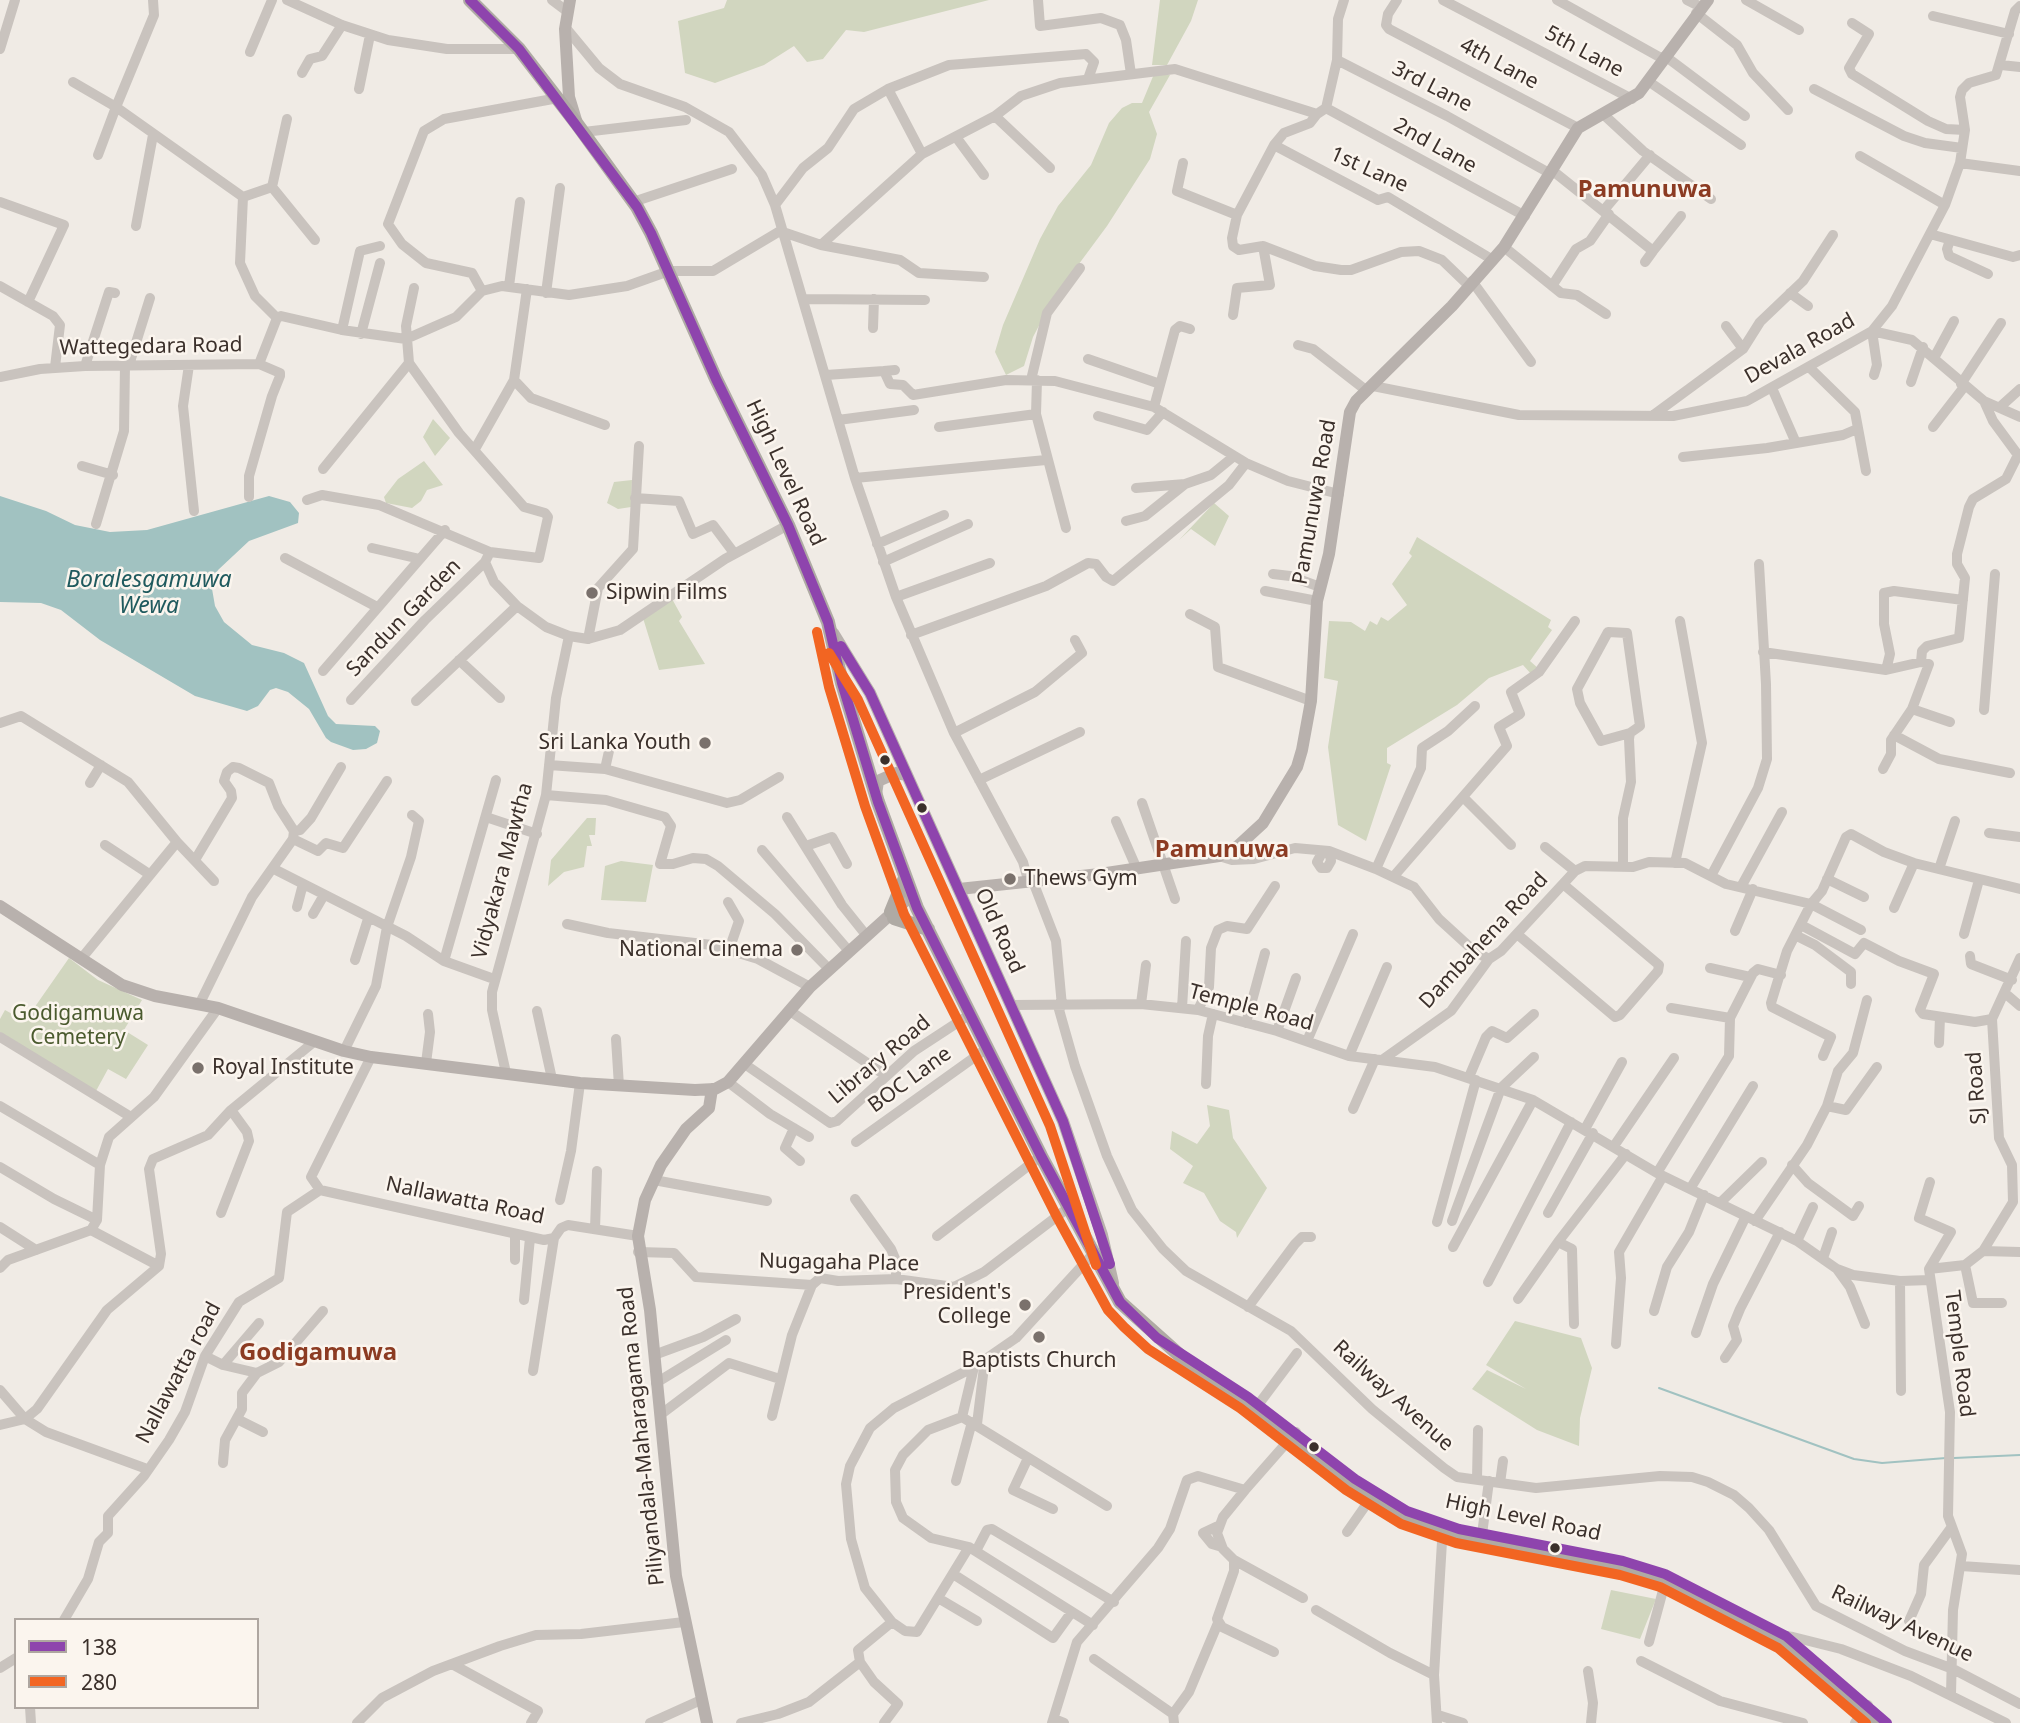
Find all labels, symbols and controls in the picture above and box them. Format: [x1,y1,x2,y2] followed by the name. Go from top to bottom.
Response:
[1540,21,1628,83] street label: 5th Lane
[1455,33,1543,95] street label: 4th Lane
[1388,56,1476,118] street label: 3rd Lane
[1389,113,1481,179] street label: 2nd Lane
[1326,142,1412,198] street label: 1st Lane
[1578,176,1712,204] district label: Pamunuwa
[1740,308,1860,390] street label: Devala Road
[59,333,243,361] street label: Wattegedara Road
[740,396,830,550] street label: High Level Road
[1288,417,1342,587] street label: Pamunuwa Road
[342,554,466,682] street label: Sandun Garden
[66,566,232,620] water label: Boralesgamuwa Wewa
[606,580,727,606] place label: Sipwin Films
[584,585,600,601] marker: Sipwin Films
[539,730,691,756] place label: Sri Lanka Youth
[697,735,713,751] marker: Sri Lanka Youth
[878,753,892,767] unlabelled marker
[467,780,539,962] street label: Vidyakara Mawtha
[915,801,929,815] unlabelled marker
[1155,836,1289,864] district label: Pamunuwa
[1024,866,1138,892] place label: Thews Gym
[1414,868,1554,1014] street label: Dambahena Road
[1002,871,1018,887] marker: Thews Gym
[969,884,1029,978] street label: Old Road
[619,937,783,963] place label: National Cinema
[789,942,805,958] marker: National Cinema
[1186,979,1316,1037] street label: Temple Road
[12,1001,144,1051] park label: Godigamuwa Cemetery
[824,1010,936,1110] street label: Library Road
[864,1041,956,1119] street label: BOC Lane
[1962,1051,1992,1125] street label: SJ Road
[212,1055,354,1081] place label: Royal Institute
[190,1060,206,1076] marker: Royal Institute
[383,1172,547,1230] street label: Nallawatta Road
[759,1249,919,1277] street label: Nugagaha Place
[903,1280,1011,1330] place label: President's College
[614,1285,670,1587] street label: Piliyandala-Maharagama Road
[1939,1289,1979,1419] street label: Temple Road
[1017,1297,1033,1313] marker: President's College
[131,1298,227,1448] street label: Nallawatta road
[1031,1329,1047,1345] marker: Baptists Church
[1327,1335,1459,1457] street label: Railway Avenue
[239,1339,397,1367] district label: Godigamuwa
[961,1348,1117,1374] place label: Baptists Church
[1307,1440,1321,1454] unlabelled marker
[1443,1489,1603,1547] street label: High Level Road
[1548,1541,1562,1555] unlabelled marker
[1827,1580,1977,1668] street label: Railway Avenue
[14,1618,259,1709] legend
[81,1633,117,1661] text: 138
[81,1668,117,1696] text: 280

